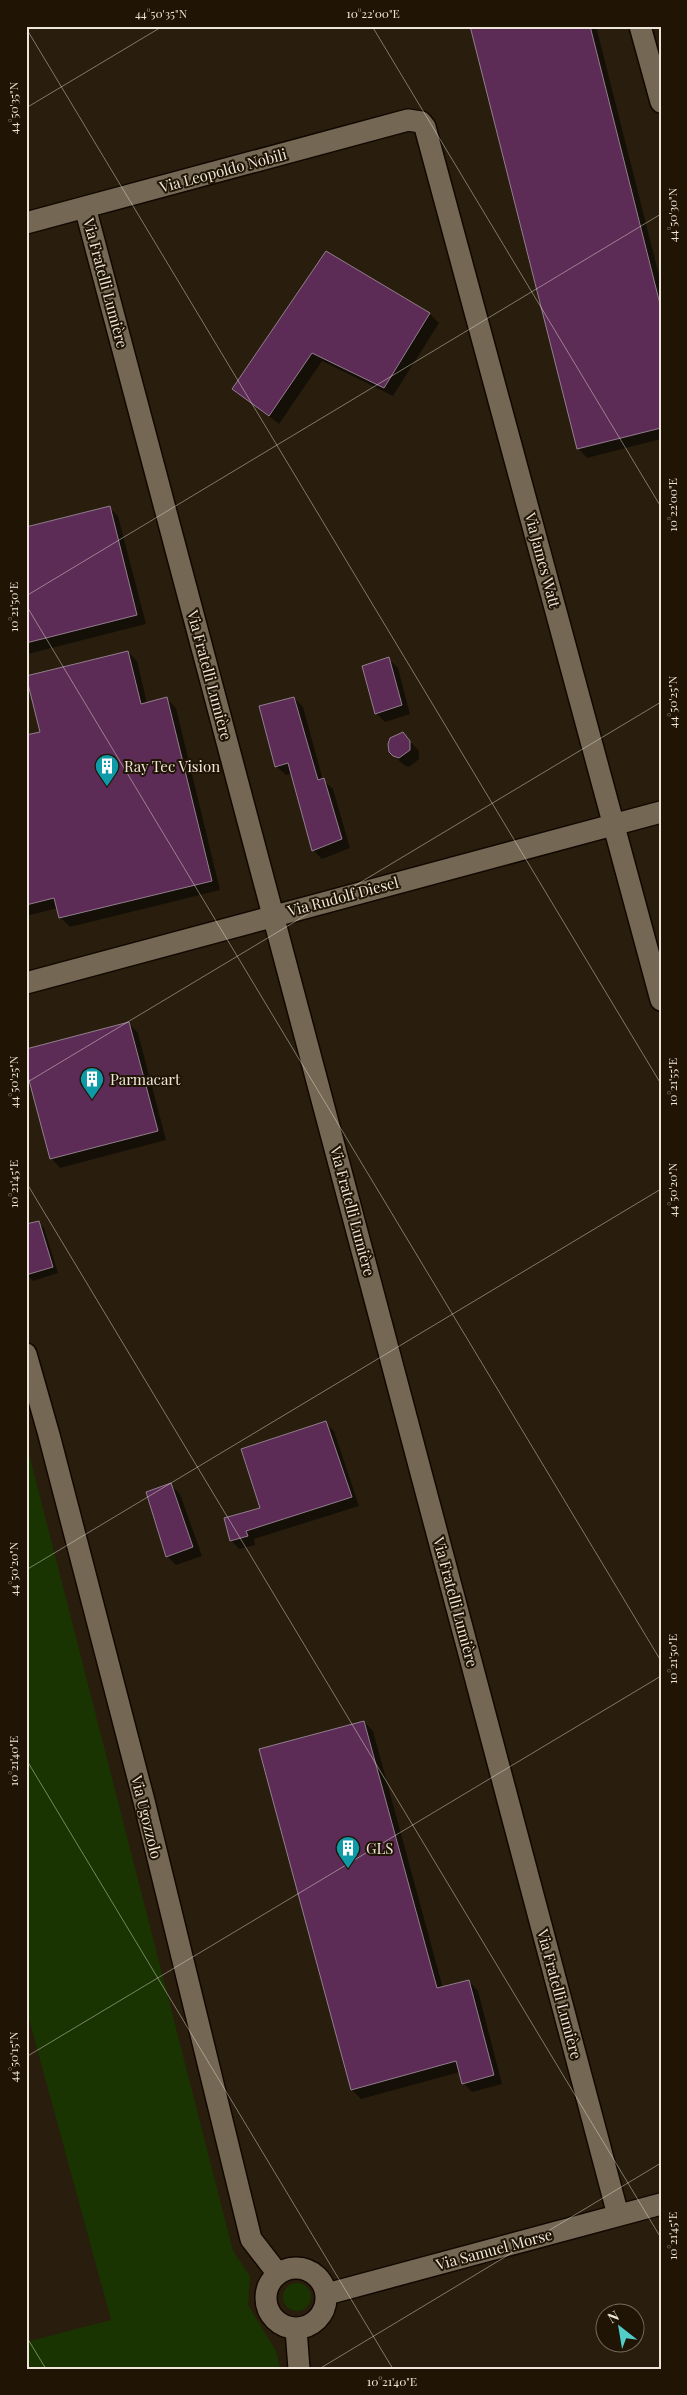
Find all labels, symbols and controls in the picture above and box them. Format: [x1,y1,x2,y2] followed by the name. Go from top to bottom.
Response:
[135,5,188,21] text: 44°50'35"N
[346,5,400,21] text: 10°22'00"E
[5,81,21,134] text: 44°50'35"N
[156,143,289,197] street label: Via Leopoldo Nobili
[664,187,680,242] text: 44°50'30"N
[79,215,133,350] street label: Via Fratelli Lumière
[664,478,680,532] text: 10°22'00"E
[520,509,565,610] street label: Via James Watt
[5,582,21,632] text: 10°21'50"E
[183,607,237,742] street label: Via Fratelli Lumière
[664,675,680,728] text: 44°50'25"N
[94,753,120,787] building icon: Ray Tec Vision
[124,756,220,776] place label: Ray Tec Vision
[284,872,401,921] street label: Via Rudolf Diesel
[5,1055,21,1108] text: 44°50'25"N
[664,1058,680,1106] text: 10°21'55"E
[79,1066,105,1100] building icon: Parmacart
[110,1069,181,1089] place label: Parmacart
[326,1143,380,1278] street label: Via Fratelli Lumière
[5,1160,21,1208] text: 10°21'45"E
[664,1162,680,1217] text: 44°50'20"N
[429,1534,483,1669] street label: Via Fratelli Lumière
[5,1541,21,1596] text: 44°50'20"N
[664,1634,680,1684] text: 10°21'50"E
[5,1736,21,1786] text: 10°21'40"E
[127,1772,167,1861] street label: Via Ugozzolo
[335,1835,361,1869] building icon: GLS
[366,1838,393,1858] place label: GLS
[533,1926,587,2061] street label: Via Fratelli Lumière
[5,2031,21,2083] text: 44°50'15"N
[664,2212,680,2260] text: 10°21'45"E
[433,2224,554,2274] street label: Via Samuel Morse
[594,2302,644,2352] north arrow
[604,2306,622,2327] text: N
[367,2373,417,2389] text: 10°21'40"E

